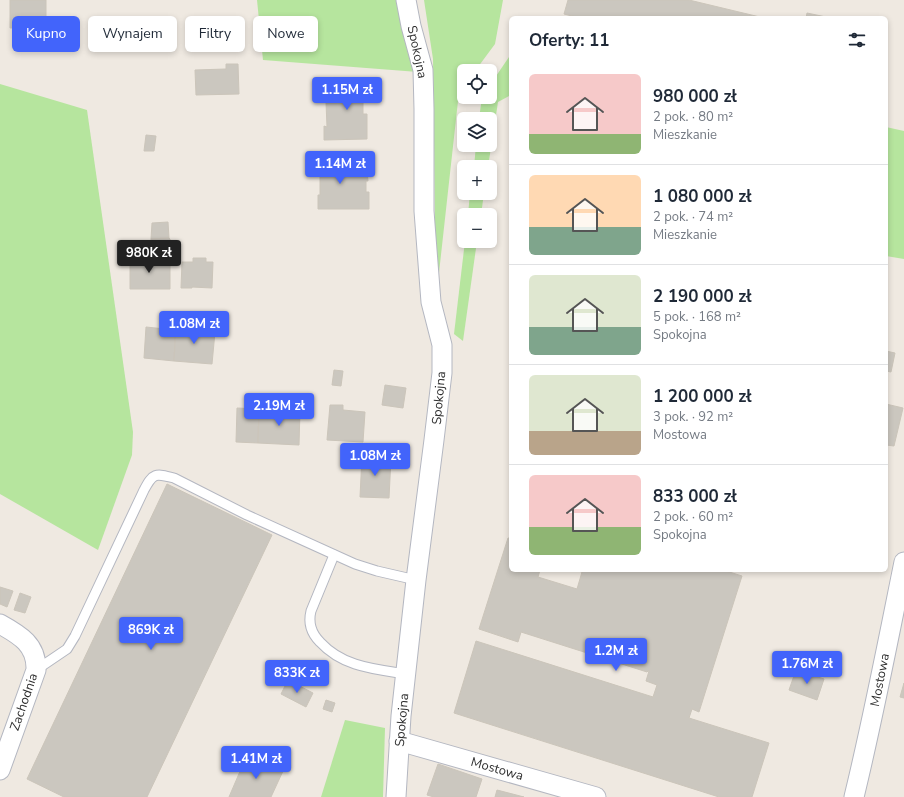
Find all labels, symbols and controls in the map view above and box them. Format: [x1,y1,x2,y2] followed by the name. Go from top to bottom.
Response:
[12,16,80,52] chip: Kupno
[88,16,177,52] chip: Wynajem
[185,16,245,52] chip: Filtry
[253,16,318,52] chip: Nowe
[403,24,431,80] street label: Spokojna
[529,29,609,52] text: Oferty: 11
[846,29,868,51] icon: filters
[457,64,497,248] map controls
[457,64,497,104] button: locate
[306,77,388,111] pin: 1.15M zł
[321,81,373,99] text: 1.15M zł
[653,85,737,108] text: 980 000 zł
[561,90,609,138] icon: home
[653,108,733,126] text: 2 pok. · 80 m²
[457,112,497,152] button: layers
[653,126,717,144] text: Mieszkanie
[299,151,381,185] pin: 1.14M zł
[314,155,366,173] text: 1.14M zł
[457,160,497,200] button: +
[653,185,752,208] text: 1 080 000 zł
[561,191,609,239] icon: home
[457,208,497,248] button: −
[653,208,733,226] text: 2 pok. · 74 m²
[653,226,717,244] text: Mieszkanie
[112,240,186,274] pin: 980K zł
[126,244,172,262] text: 980K zł
[653,285,752,308] text: 2 190 000 zł
[561,291,609,339] icon: home
[653,308,741,326] text: 5 pok. · 168 m²
[153,311,235,345] pin: 1.08M zł
[168,315,220,333] text: 1.08M zł
[653,326,707,344] text: Spokojna
[428,370,450,426] street label: Spokojna
[653,385,752,408] text: 1 200 000 zł
[561,391,609,439] icon: home
[238,393,320,427] pin: 2.19M zł
[253,397,305,415] text: 2.19M zł
[653,408,733,426] text: 3 pok. · 92 m²
[653,426,707,444] text: Mostowa
[334,443,416,477] pin: 1.08M zł
[349,447,401,465] text: 1.08M zł
[653,485,737,508] text: 833 000 zł
[561,491,609,539] icon: home
[653,508,733,526] text: 2 pok. · 60 m²
[653,526,707,544] text: Spokojna
[114,617,188,651] pin: 869K zł
[128,621,174,639] text: 869K zł
[579,638,653,672] pin: 1.2M zł
[594,642,638,660] text: 1.2M zł
[766,651,848,685] pin: 1.76M zł
[866,652,894,708] street label: Mostowa
[781,655,833,673] text: 1.76M zł
[260,660,334,694] pin: 833K zł
[274,664,320,682] text: 833K zł
[6,671,42,733] street label: Zachodnia
[391,692,413,748] street label: Spokojna
[215,746,297,780] pin: 1.41M zł
[230,750,282,768] text: 1.41M zł
[469,753,525,785] street label: Mostowa

